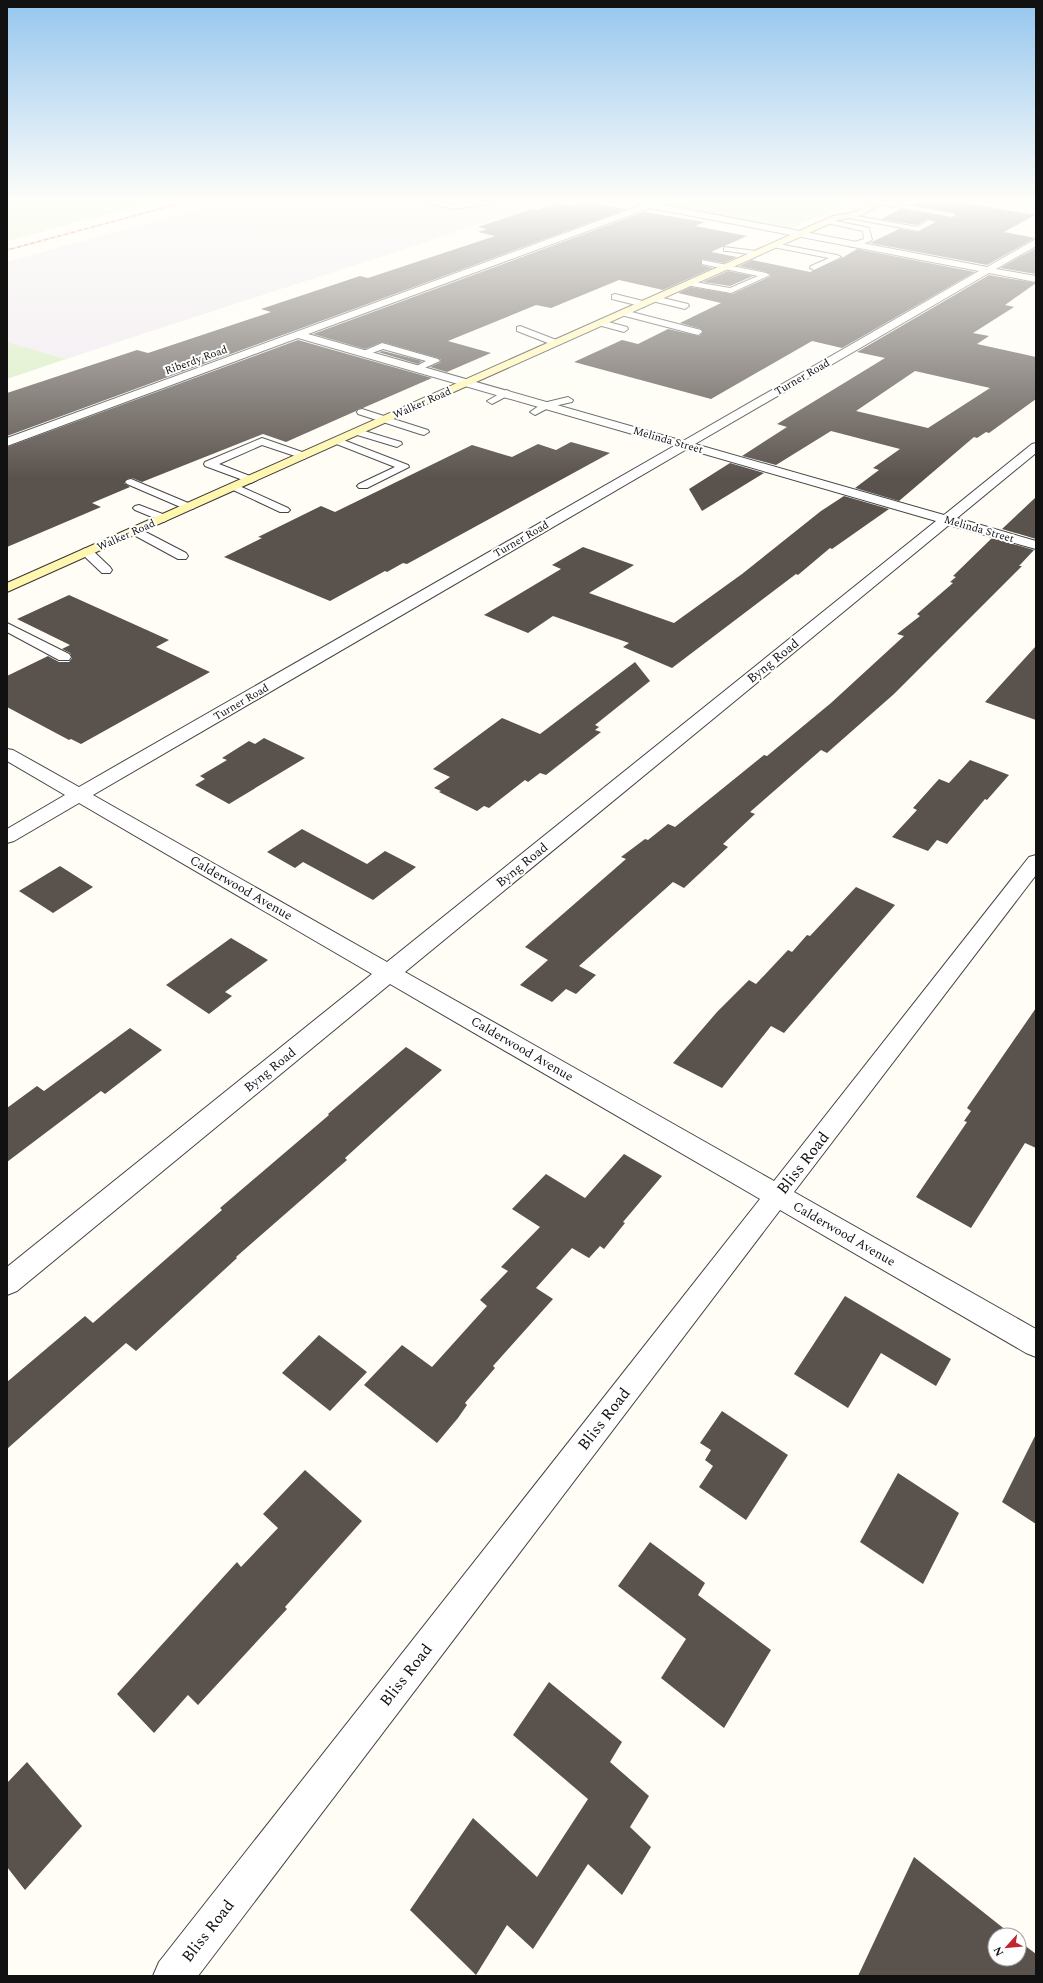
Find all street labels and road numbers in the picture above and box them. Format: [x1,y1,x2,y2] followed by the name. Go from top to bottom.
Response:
[162,341,230,379] street label: Riberdy Road
[771,354,833,400] street label: Turner Road
[390,383,454,423] street label: Walker Road
[631,422,705,458] street label: Melinda Street
[942,511,1016,547] street label: Melinda Street
[94,515,158,555] street label: Walker Road
[490,516,552,562] street label: Turner Road
[743,634,803,688] street label: Byng Road
[210,679,272,725] street label: Turner Road
[492,838,552,892] street label: Byng Road
[186,850,296,926] street label: Calderwood Avenue
[467,1011,577,1087] street label: Calderwood Avenue
[240,1043,300,1097] street label: Byng Road
[771,1126,835,1199] street label: Bliss Road
[789,1196,899,1272] street label: Calderwood Avenue
[572,1382,636,1455] street label: Bliss Road
[374,1638,438,1711] street label: Bliss Road
[176,1894,240,1967] street label: Bliss Road

